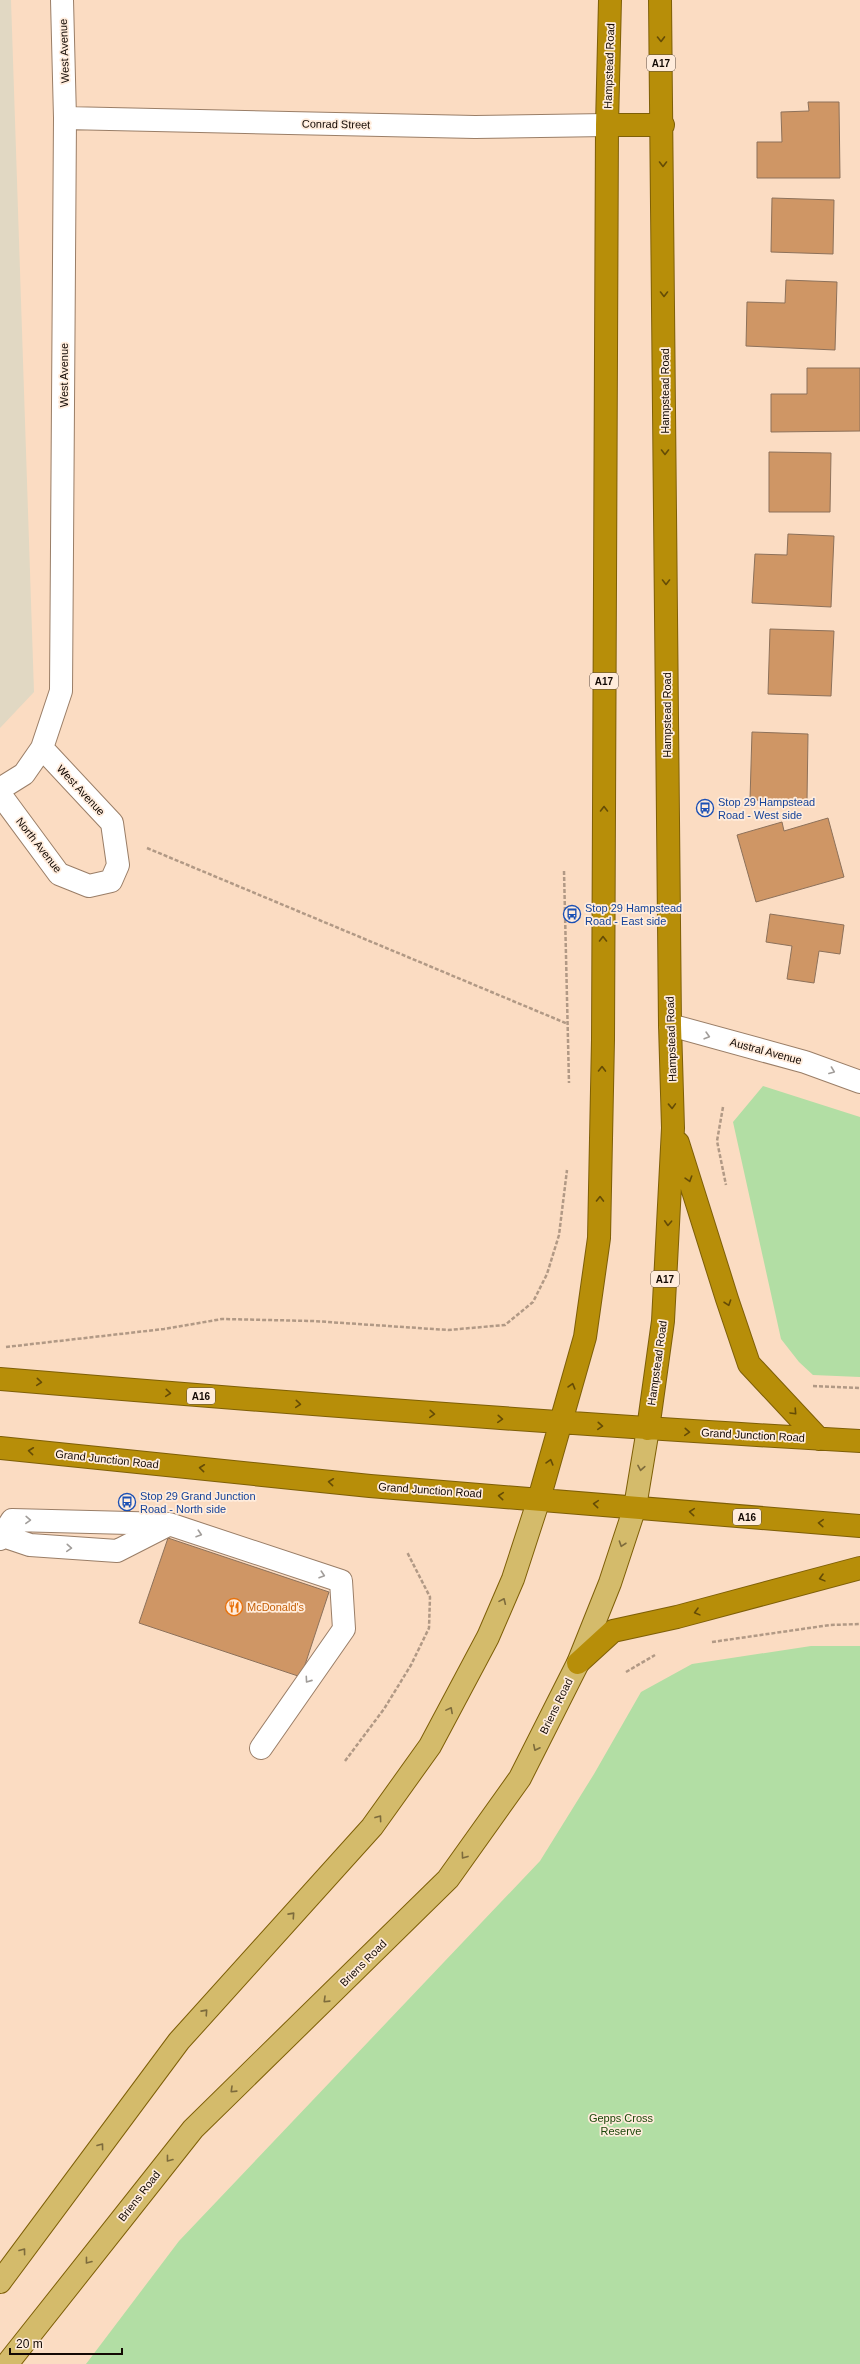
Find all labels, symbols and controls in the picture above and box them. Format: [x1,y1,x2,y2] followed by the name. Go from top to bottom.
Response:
[57,19,71,83] street label: West Avenue
[602,23,616,109] street label: Hampstead Road
[657,36,665,42] one-way arrow
[647,55,675,71] road number: A17
[302,117,370,131] street label: Conrad Street
[659,161,667,167] one-way arrow
[660,291,668,297] one-way arrow
[58,343,70,407] street label: West Avenue
[659,348,671,434] street label: Hampstead Road
[661,449,669,455] one-way arrow
[662,579,670,585] one-way arrow
[661,672,673,758] street label: Hampstead Road
[590,673,618,689] road number: A17
[55,762,107,818] street label: West Avenue
[718,796,815,821] place label: Stop 29 Hampstead Road - West side
[695,798,715,818] bus stop icon: Stop 29 Hampstead Road - West side
[600,806,608,812] one-way arrow
[14,815,64,875] street label: North Avenue
[585,902,682,927] place label: Stop 29 Hampstead Road - East side
[562,904,582,924] bus stop icon: Stop 29 Hampstead Road - East side
[599,936,607,942] one-way arrow
[664,996,678,1082] street label: Hampstead Road
[703,1031,710,1040] one-way arrow
[729,1036,803,1066] street label: Austral Avenue
[598,1066,606,1072] one-way arrow
[828,1067,835,1075] one-way arrow
[668,1103,677,1109] one-way arrow
[684,1175,693,1182] one-way arrow
[596,1196,604,1202] one-way arrow
[664,1220,673,1226] one-way arrow
[651,1271,679,1287] road number: A17
[723,1299,732,1306] one-way arrow
[645,1320,669,1406] street label: Hampstead Road
[36,1378,42,1387] one-way arrow
[567,1382,576,1389] one-way arrow
[165,1388,171,1397] one-way arrow
[187,1388,215,1404] road number: A16
[295,1399,301,1408] one-way arrow
[789,1407,796,1415] one-way arrow
[429,1410,435,1419] one-way arrow
[497,1414,503,1423] one-way arrow
[597,1421,603,1430] one-way arrow
[701,1426,805,1444] street label: Grand Junction Road
[684,1427,690,1436] one-way arrow
[28,1446,34,1455] one-way arrow
[55,1448,159,1470] street label: Grand Junction Road
[545,1459,554,1466] one-way arrow
[199,1464,205,1473] one-way arrow
[638,1465,646,1471] one-way arrow
[328,1477,334,1486] one-way arrow
[378,1480,482,1500] street label: Grand Junction Road
[140,1490,256,1515] place label: Stop 29 Grand Junction Road - North side
[498,1491,504,1500] one-way arrow
[117,1492,137,1512] bus stop icon: Stop 29 Grand Junction Road - North side
[593,1500,599,1509] one-way arrow
[688,1508,695,1517] one-way arrow
[733,1509,761,1525] road number: A16
[25,1516,31,1524] one-way arrow
[818,1518,824,1527] one-way arrow
[195,1529,202,1538] one-way arrow
[619,1541,627,1548] one-way arrow
[66,1543,72,1552] one-way arrow
[318,1570,325,1579] one-way arrow
[819,1573,826,1582] one-way arrow
[224,1597,244,1617] restaurant icon: McDonald's
[498,1597,506,1604] one-way arrow
[247,1601,305,1613] place label: McDonald's
[694,1607,701,1616] one-way arrow
[305,1676,313,1683] one-way arrow
[537,1676,575,1736] street label: Briens Road
[445,1706,452,1714] one-way arrow
[533,1743,540,1751] one-way arrow
[374,1815,381,1822] one-way arrow
[461,1852,469,1859] one-way arrow
[288,1913,295,1920] one-way arrow
[337,1937,389,1989] street label: Briens Road
[323,1995,331,2003] one-way arrow
[201,2009,208,2017] one-way arrow
[230,2085,238,2093] one-way arrow
[589,2112,654,2137] park label: Gepps Cross Reserve
[96,2144,103,2151] one-way arrow
[166,2155,173,2162] one-way arrow
[116,2168,162,2224] street label: Briens Road
[18,2248,25,2255] one-way arrow
[86,2257,93,2264] one-way arrow
[10,2330,122,2356] scale bar
[16,2337,43,2351] text: 20 m

